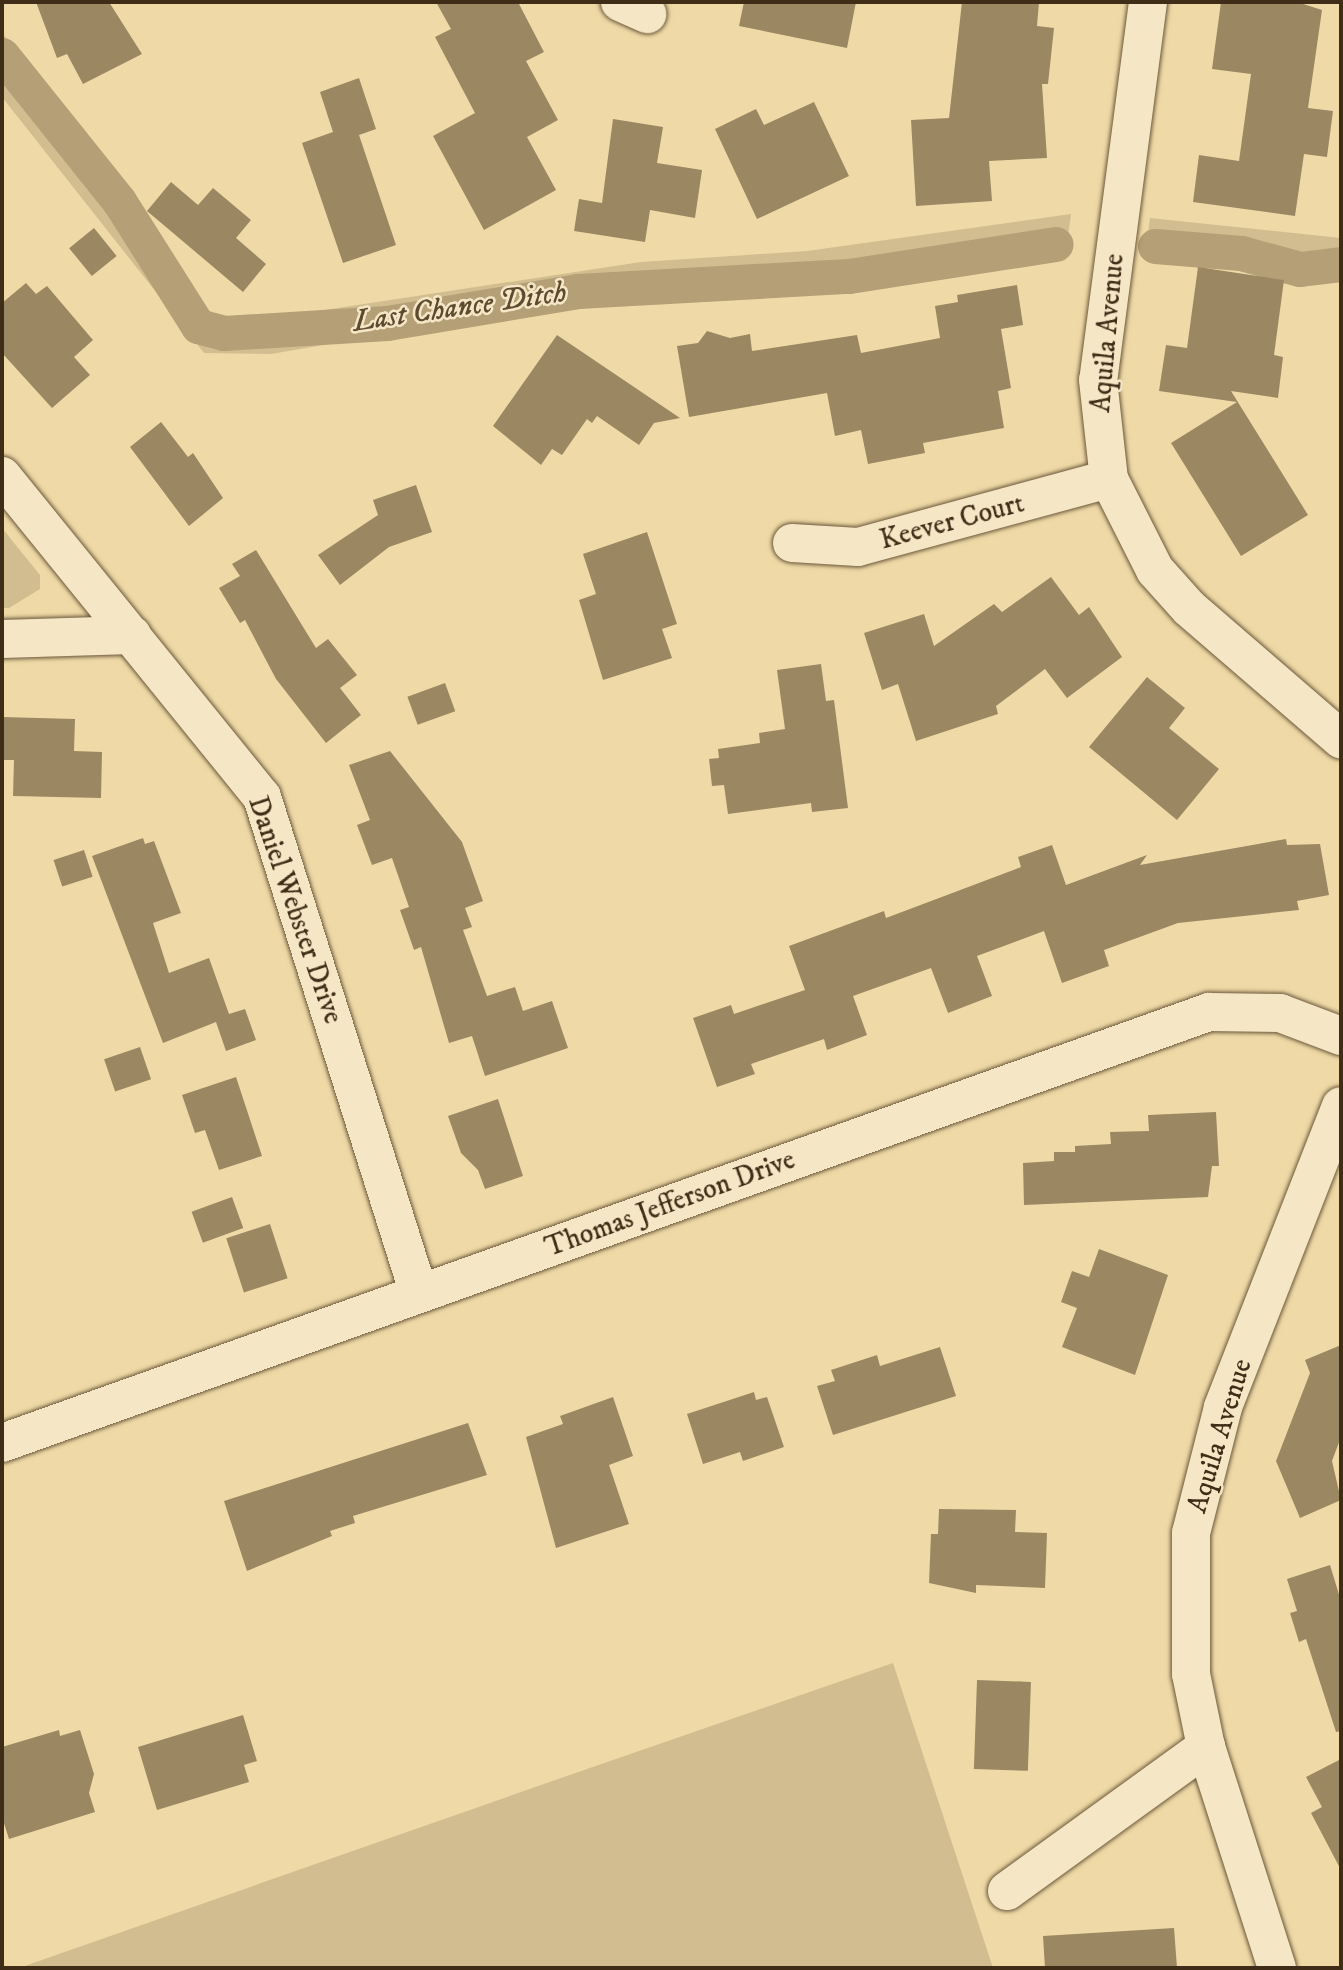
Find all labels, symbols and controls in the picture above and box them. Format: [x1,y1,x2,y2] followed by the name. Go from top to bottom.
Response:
[1084,252,1132,414] street label: Aquila Avenue
[351,275,569,341] water label: Last Chance Ditch
[876,487,1028,557] street label: Keever Court
[240,792,350,1028] street label: Daniel Webster Drive
[540,1143,800,1265] street label: Thomas Jefferson Drive
[1181,1355,1259,1517] street label: Aquila Avenue

